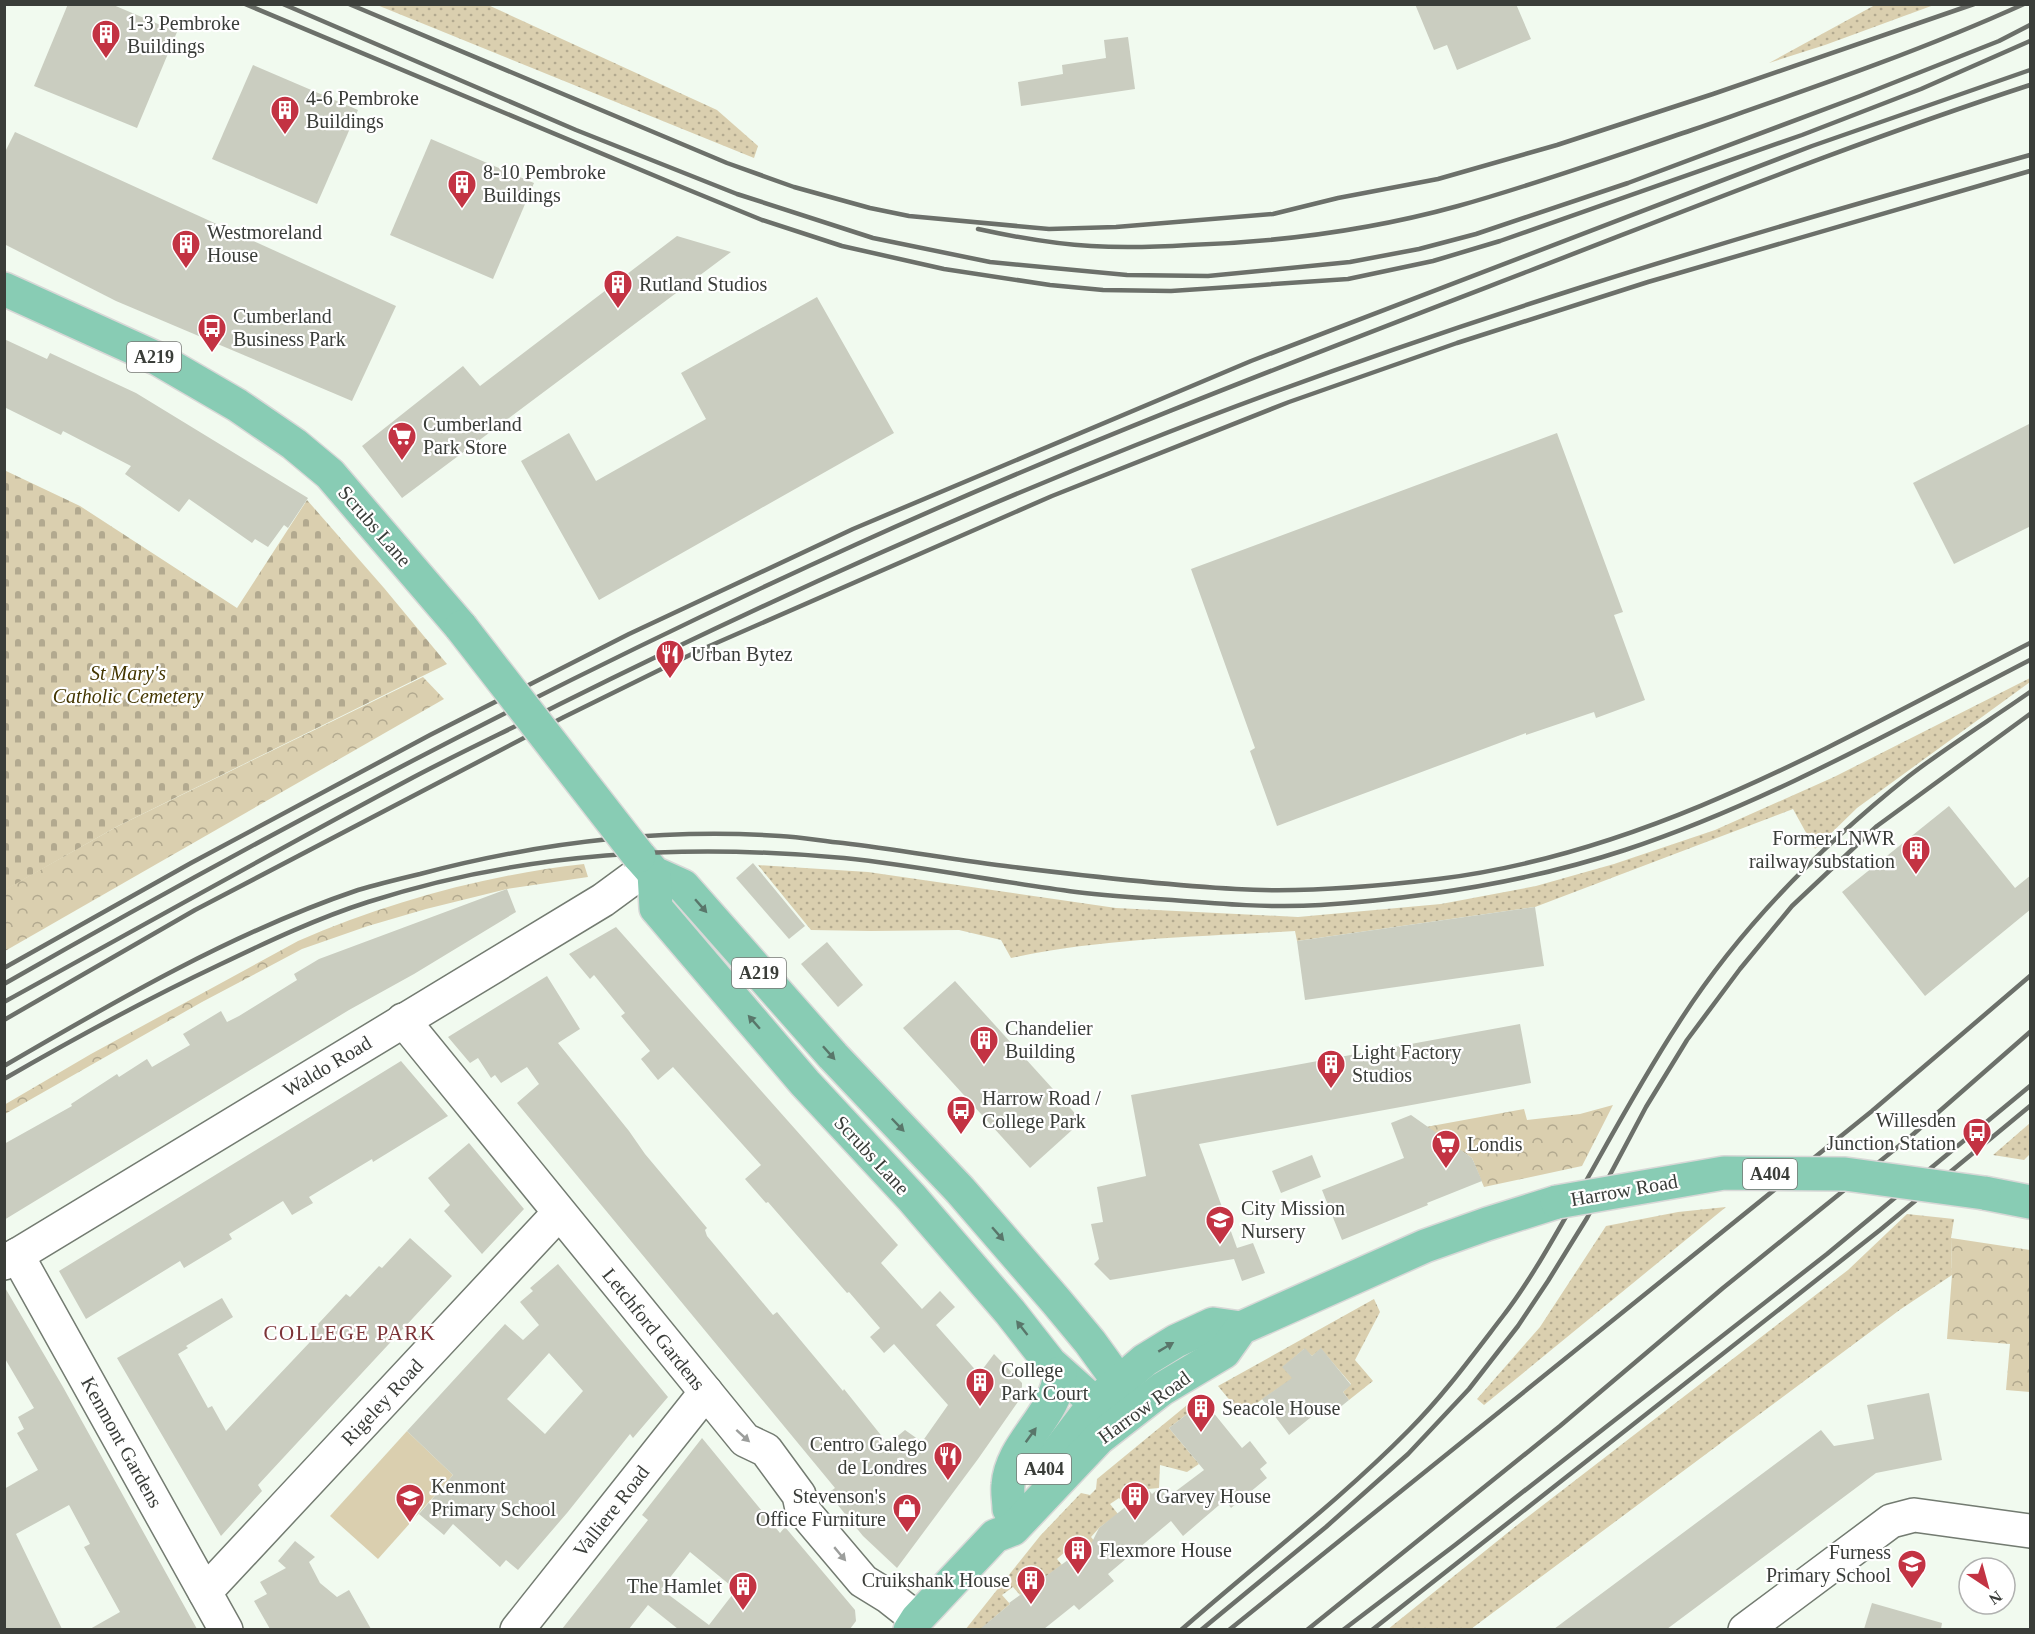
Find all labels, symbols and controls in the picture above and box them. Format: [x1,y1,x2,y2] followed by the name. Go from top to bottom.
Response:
[127,12,240,58] place label: 1-3 Pembroke Buildings
[90,18,122,60] building icon: 1-3 Pembroke Buildings
[306,87,419,133] place label: 4-6 Pembroke Buildings
[269,94,301,136] building icon: 4-6 Pembroke Buildings
[483,161,606,207] place label: 8-10 Pembroke Buildings
[446,168,478,210] building icon: 8-10 Pembroke Buildings
[207,221,322,266] place label: Westmoreland House
[170,228,202,270] building icon: Westmoreland House
[602,268,634,310] building icon: Rutland Studios
[639,273,768,295] place label: Rutland Studios
[233,305,346,350] place label: Cumberland Business Park
[196,312,228,354] bus stop icon: Cumberland Business Park
[127,342,181,372] road number: A219
[423,413,522,458] place label: Cumberland Park Store
[386,420,418,462] supermarket icon: Cumberland Park Store
[334,481,416,571] street label: Scrubs Lane
[654,638,686,680] restaurant icon: Urban Bytez
[691,643,793,666] place label: Urban Bytez
[53,662,203,708] park label: St Mary's Catholic Cemetery
[1749,827,1896,873] place label: Former LNWR railway substation
[1900,834,1932,876] building icon: Former LNWR railway substation
[694,898,707,913] one-way arrow
[732,958,786,988] road number: A219
[748,1015,761,1030] one-way arrow
[1005,1017,1093,1063] place label: Chandelier Building
[968,1024,1000,1066] building icon: Chandelier Building
[279,1031,375,1101] street label: Waldo Road
[1352,1041,1461,1086] place label: Light Factory Studios
[822,1045,836,1060] one-way arrow
[1315,1048,1347,1090] building icon: Light Factory Studios
[982,1087,1101,1133] place label: Harrow Road / College Park
[945,1094,977,1136] bus stop icon: Harrow Road / College Park
[1827,1109,1956,1154] place label: Willesden Junction Station
[830,1111,914,1199] street label: Scrubs Lane
[1961,1116,1993,1158] bus stop icon: Willesden Junction Station
[891,1118,905,1133] one-way arrow
[1430,1128,1462,1170] supermarket icon: Londis
[1467,1133,1523,1155] place label: Londis
[1743,1159,1797,1189] road number: A404
[1569,1170,1679,1210] street label: Harrow Road
[1241,1197,1345,1243] place label: City Mission Nursery
[1204,1204,1236,1246] school or university icon: City Mission Nursery
[991,1226,1004,1241] one-way arrow
[598,1264,710,1395] street label: Letchford Gardens
[1016,1320,1029,1336] one-way arrow
[264,1321,437,1345] district label: COLLEGE PARK
[1158,1341,1174,1352] one-way arrow
[337,1354,428,1450] street label: Rigeley Road
[1001,1359,1089,1404] place label: College Park Court
[964,1366,996,1408] building icon: College Park Court
[1094,1366,1194,1448] street label: Harrow Road
[77,1373,167,1511] street label: Kenmont Gardens
[1185,1392,1217,1434] building icon: Seacole House
[1222,1397,1340,1419] place label: Seacole House
[1025,1428,1037,1444] one-way arrow
[736,1429,751,1443] one-way arrow
[810,1433,927,1478] place label: Centro Galego de Londres
[932,1440,964,1482] restaurant icon: Centro Galego de Londres
[1017,1454,1071,1484] road number: A404
[569,1461,653,1561] street label: Valliere Road
[431,1475,556,1521] place label: Kenmont Primary School
[1119,1480,1151,1522] building icon: Garvey House
[394,1482,426,1524] school or university icon: Kenmont Primary School
[756,1485,886,1530] place label: Stevenson's Office Furniture
[1156,1485,1271,1508] place label: Garvey House
[891,1492,923,1534] shop icon: Stevenson's Office Furniture
[1062,1534,1094,1576] building icon: Flexmore House
[1099,1539,1232,1561] place label: Flexmore House
[1766,1541,1891,1587] place label: Furness Primary School
[833,1546,846,1561] one-way arrow
[1896,1548,1928,1590] school or university icon: Furness Primary School
[1957,1556,2017,1616] north arrow
[1015,1564,1047,1606] building icon: Cruikshank House
[862,1569,1010,1591] place label: Cruikshank House
[727,1570,759,1612] building icon: The Hamlet
[627,1575,722,1597] place label: The Hamlet
[1985,1587,2005,1608] text: N

